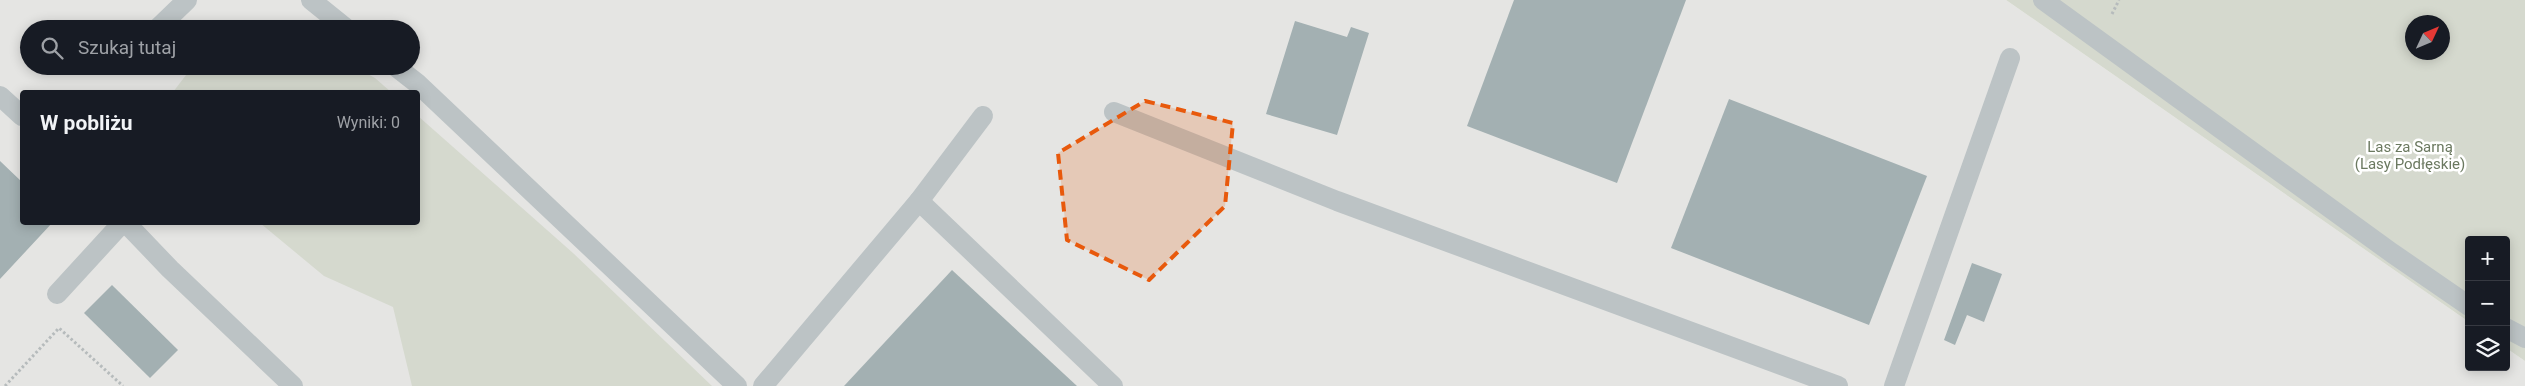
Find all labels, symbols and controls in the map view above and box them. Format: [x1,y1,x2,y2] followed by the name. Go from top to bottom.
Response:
[2405,15,2450,60] north arrow
[20,20,420,75] search box
[38,34,66,62] icon: search
[78,36,176,59] text: Szukaj tutaj
[40,111,133,135] text: W pobliżu
[337,113,400,132] text: Wyniki: 0
[2355,138,2465,173] park label: Las za Sarną (Lasy Podłęskie)
[2465,236,2510,371] map controls
[2465,236,2510,281] button: +
[2465,281,2510,326] button: −
[2465,326,2510,371] button: layers

